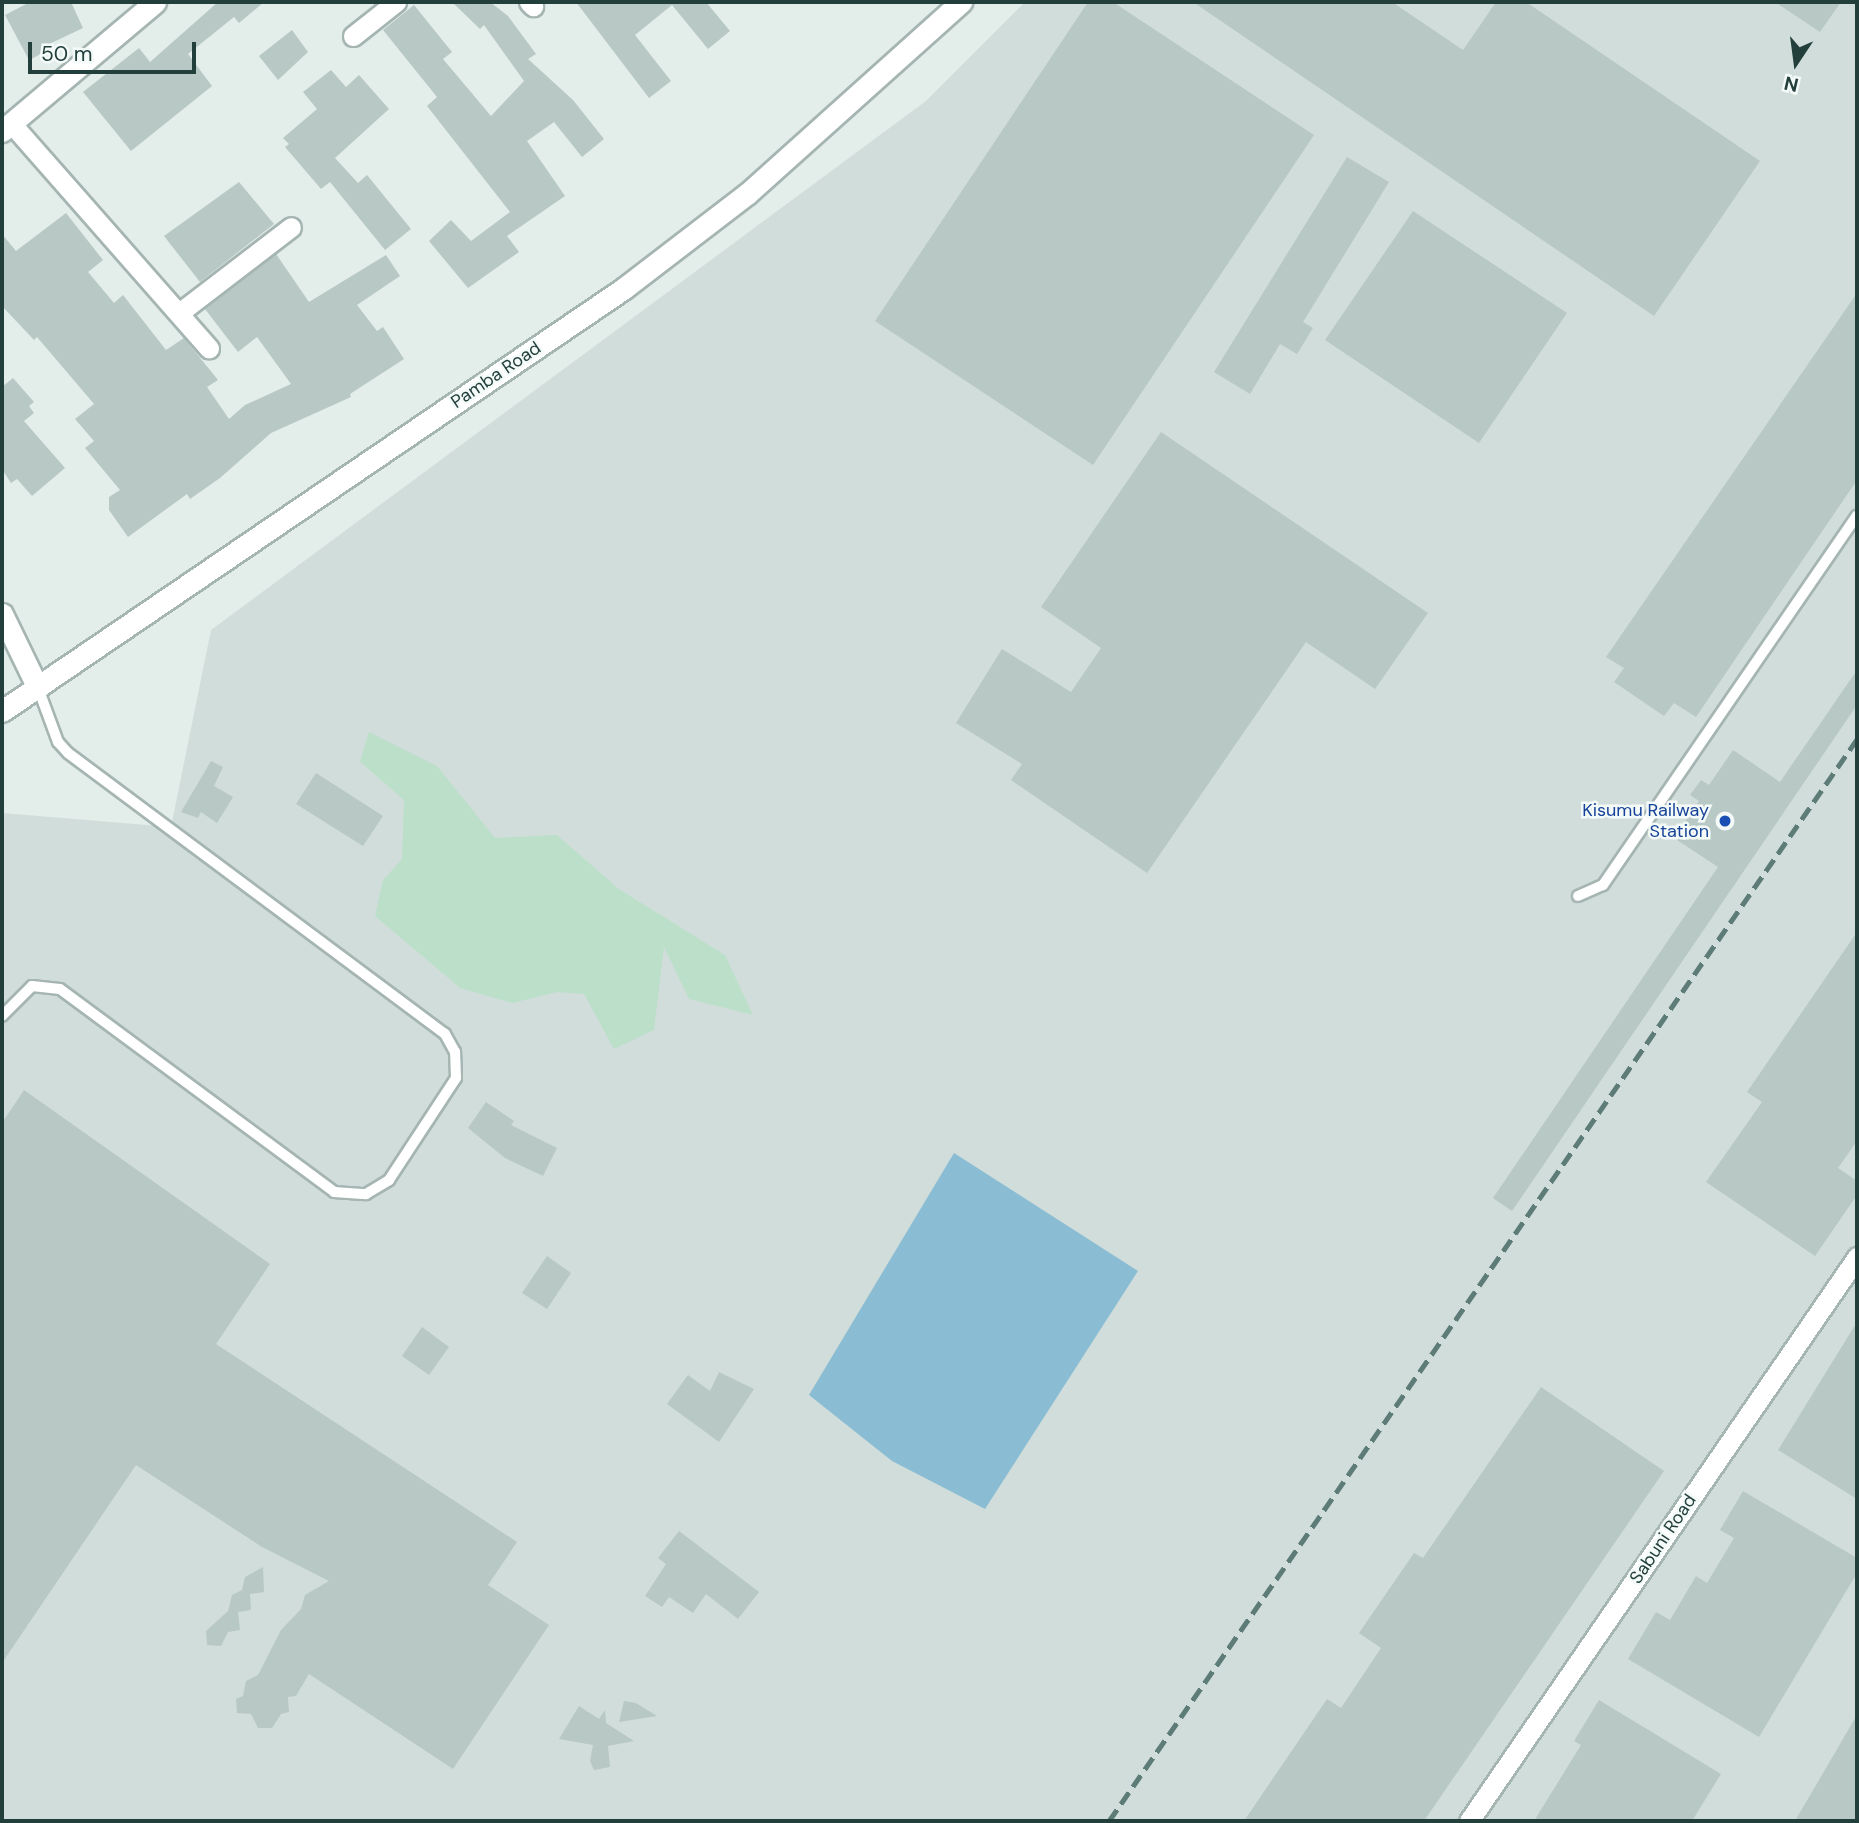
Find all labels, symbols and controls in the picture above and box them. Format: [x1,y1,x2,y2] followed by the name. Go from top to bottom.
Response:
[32,28,200,72] scale bar
[1761,28,1831,98] north arrow
[41,40,92,68] text: 50 m
[1782,70,1801,98] text: N
[447,337,545,413] street label: Pamba Road
[1582,800,1709,842] place label: Kisumu Railway Station
[1715,811,1735,831] marker: Kisumu Railway Station
[1625,1490,1701,1588] street label: Sabuni Road

